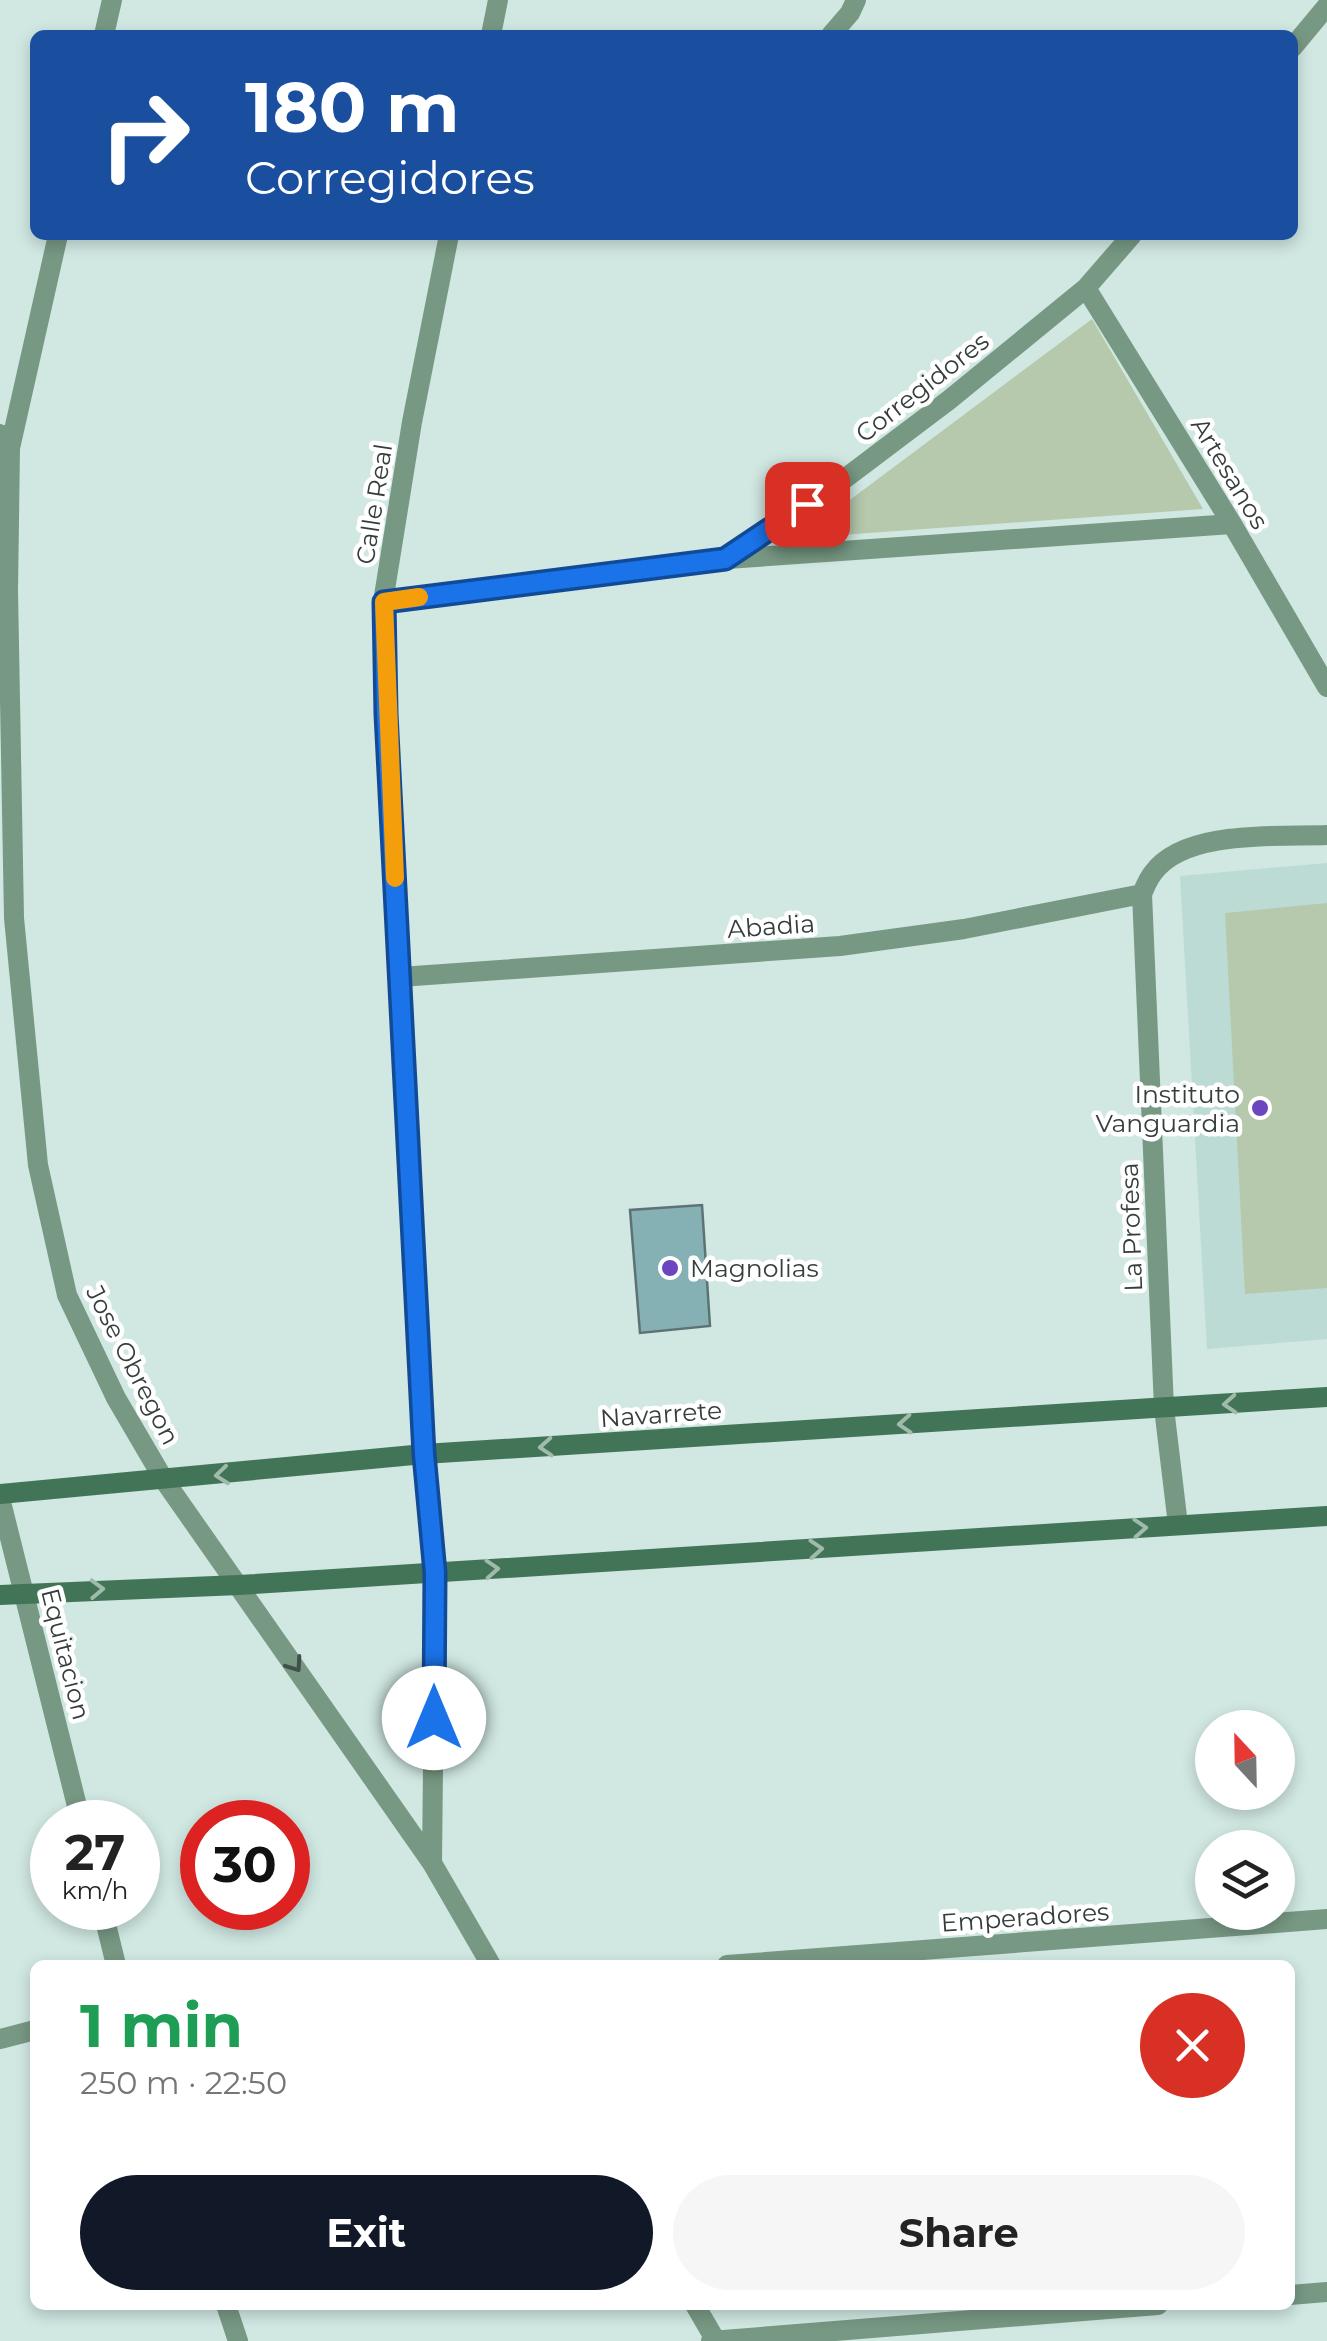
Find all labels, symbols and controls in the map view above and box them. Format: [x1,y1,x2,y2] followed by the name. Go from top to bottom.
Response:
[245,64,459,150] text: 180 m
[80,70,210,200] icon: right
[245,150,535,205] text: Corregidores
[849,326,995,448] street label: Corregidores
[1185,412,1275,534] street label: Artesanos
[350,442,398,566] street label: Calle Real
[765,462,850,547] pin
[780,477,835,532] icon: arrive
[726,908,816,944] street label: Abadia
[1095,1079,1240,1138] place label: Instituto Vanguardia
[1249,1097,1271,1119] marker: Instituto Vanguardia
[1114,1162,1148,1292] street label: La Profesa
[690,1253,819,1283] place label: Magnolias
[659,1257,681,1279] marker: Magnolias
[80,1280,186,1450] street label: Jose Obregon
[1221,1392,1237,1414] one-way arrow
[599,1395,723,1433] street label: Navarrete
[897,1413,913,1434] one-way arrow
[538,1436,554,1457] one-way arrow
[214,1463,230,1485] one-way arrow
[1133,1518,1149,1539] one-way arrow
[808,1539,824,1560] one-way arrow
[484,1559,500,1581] one-way arrow
[90,1579,106,1600] one-way arrow
[35,1585,97,1723] street label: Equitacion
[283,1654,301,1672] one-way arrow
[382,1666,486,1770] position arrow
[1195,1710,1295,1810] north arrow
[1195,1710,1295,1930] map controls
[180,1800,310,1930] speed limit sign: 30
[65,1822,125,1883] text: 27
[1195,1830,1295,1930] button: layers
[62,1875,128,1905] text: km/h
[940,1896,1110,1938] street label: Emperadores
[80,1989,243,2062] text: 1 min
[1140,1993,1245,2098] button: close
[80,2063,287,2102] text: 250 m · 22:50
[80,2175,653,2290] button: Exit
[673,2175,1245,2290] button: Share

